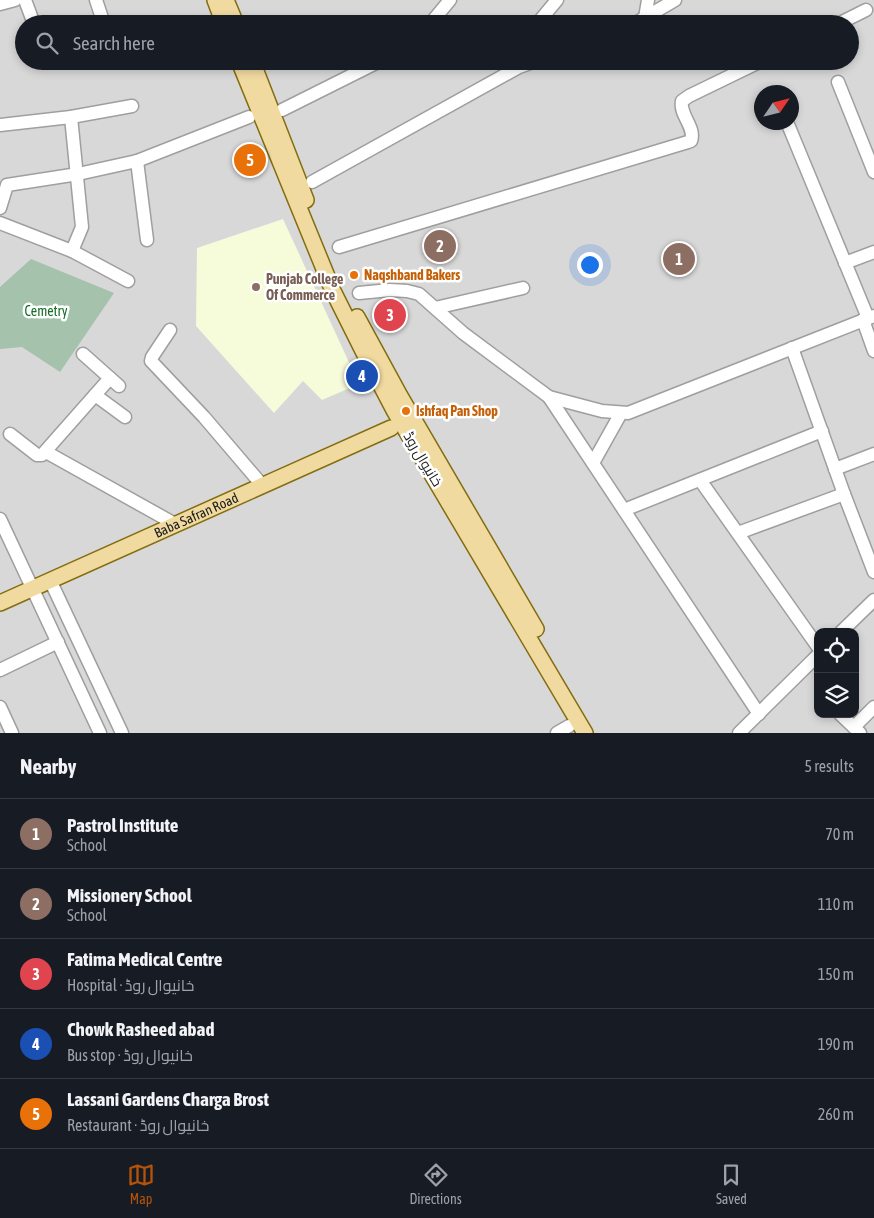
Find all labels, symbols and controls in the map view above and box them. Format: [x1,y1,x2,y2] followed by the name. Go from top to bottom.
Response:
[15,15,859,70] search box
[33,29,61,57] icon: search
[73,32,155,54] text: Search here
[754,85,799,130] north arrow
[234,141,266,179] pin: 5
[424,227,456,265] pin: 2
[663,240,695,278] pin: 1
[577,252,603,278] your location
[364,267,460,283] place label: Naqshband Bakers
[348,269,360,281] marker: Naqshband Bakers
[266,271,343,303] place label: Punjab College Of Commerce
[250,281,262,293] marker: Punjab College Of Commerce
[374,296,406,334] pin: 3
[24,303,68,319] park label: Cemetry
[346,357,378,395] pin: 4
[416,403,498,419] place label: Ishfaq Pan Shop
[400,405,412,417] marker: Ishfaq Pan Shop
[400,429,446,490] street label: خانیوال روڈ
[152,489,241,541] street label: Baba Safran Road
[814,628,859,718] map controls
[814,628,859,673] button: locate
[814,673,859,718] button: layers
[20,754,76,778] text: Nearby
[804,757,854,775] text: 5 results
[67,814,178,836] text: Pastrol Institute
[32,825,40,843] text: 1
[825,825,854,843] text: 70 m
[67,836,107,854] text: School
[67,884,192,906] text: Missionery School
[32,895,40,913] text: 2
[818,895,854,913] text: 110 m
[67,906,107,924] text: School
[67,948,222,970] text: Fatima Medical Centre
[32,965,40,983] text: 3
[818,965,854,983] text: 150 m
[67,976,194,994] text: Hospital · خانیوال روڈ
[67,1018,214,1040] text: Chowk Rasheed abad
[32,1035,40,1053] text: 4
[818,1035,854,1053] text: 190 m
[67,1046,193,1064] text: Bus stop · خانیوال روڈ
[67,1088,269,1110] text: Lassani Gardens Charga Brost
[32,1105,40,1123] text: 5
[818,1105,854,1123] text: 260 m
[67,1116,209,1134] text: Restaurant · خانیوال روڈ
[127,1161,155,1207] tab: Map
[409,1161,462,1207] tab: Directions
[716,1161,747,1207] tab: Saved

